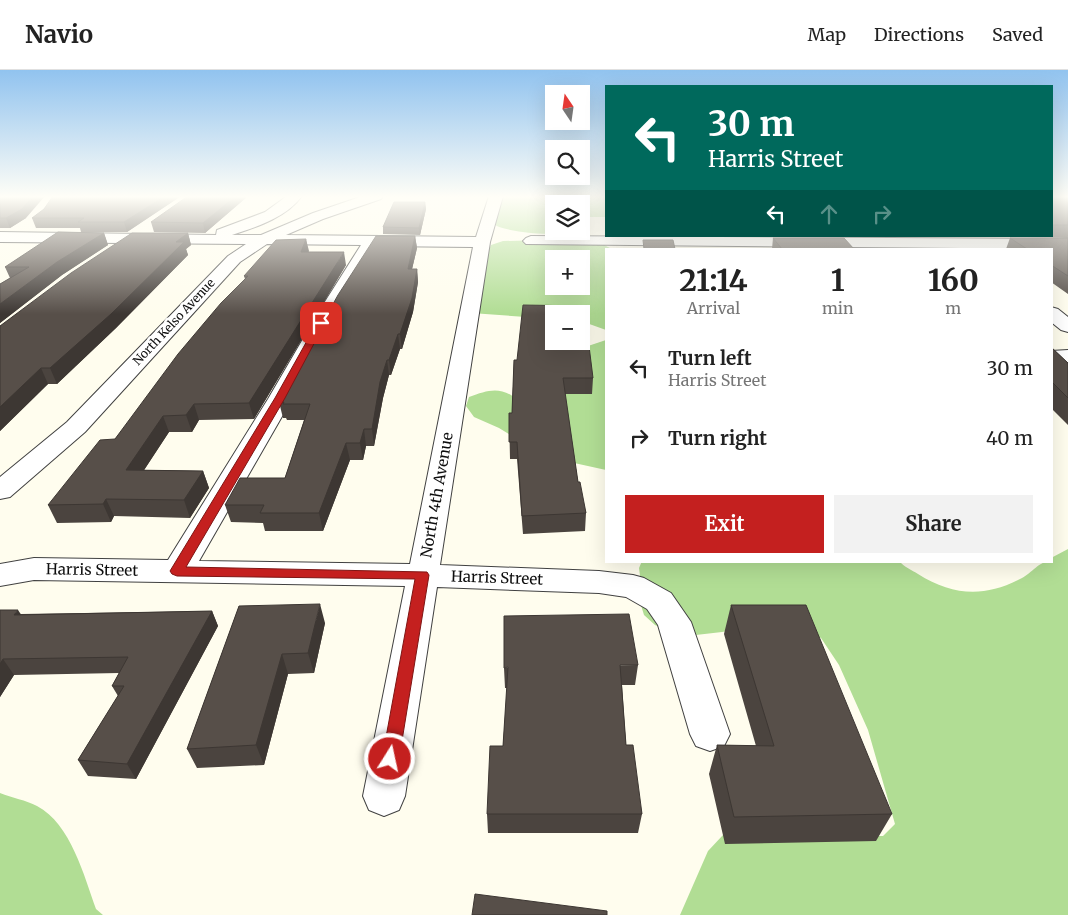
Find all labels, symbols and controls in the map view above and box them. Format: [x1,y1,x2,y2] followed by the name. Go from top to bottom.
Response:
[25,19,93,50] text: Navio
[808,23,846,46] text: Map
[874,23,964,46] text: Directions
[992,23,1043,46] text: Saved
[545,85,590,130] north arrow
[545,85,590,350] map controls
[708,102,794,146] text: 30 m
[625,105,690,170] icon: left
[545,140,590,185] button: search
[708,145,843,173] text: Harris Street
[545,195,590,240] button: layers
[762,200,790,228] icon: left
[815,200,843,228] icon: ahead
[868,200,896,228] icon: right
[545,250,590,295] button: +
[679,261,748,299] text: 21:14
[831,261,845,299] text: 1
[928,261,979,299] text: 160
[130,275,218,368] street label: North Kelso Avenue
[687,298,740,318] text: Arrival
[822,298,854,318] text: min
[945,298,961,318] text: m
[300,302,342,344] pin
[545,305,590,350] button: −
[307,309,335,337] icon: arrive
[668,346,752,370] text: Turn left
[625,354,653,382] icon: left
[987,356,1033,380] text: 30 m
[668,370,766,390] text: Harris Street
[625,424,653,452] icon: right
[668,426,767,450] text: Turn right
[986,426,1033,450] text: 40 m
[416,431,457,559] street label: North 4th Avenue
[625,495,824,553] button: Exit
[834,495,1033,553] button: Share
[46,559,138,580] street label: Harris Street
[451,566,544,589] street label: Harris Street
[363,732,415,784] position arrow

